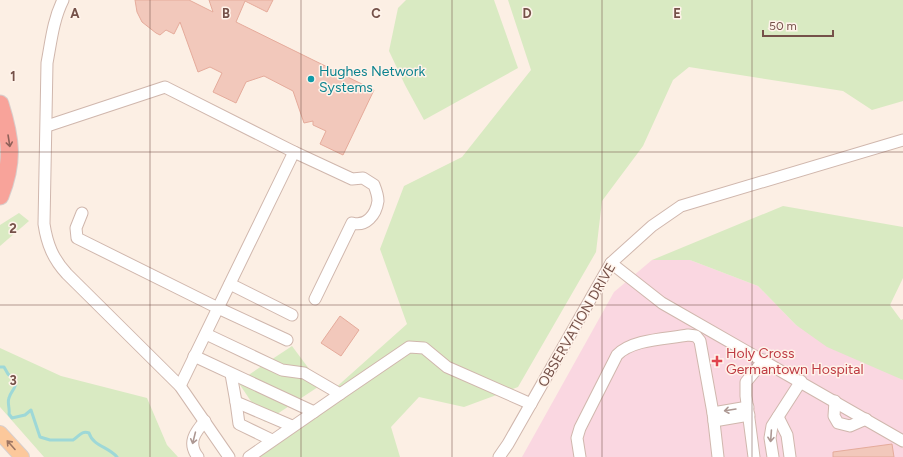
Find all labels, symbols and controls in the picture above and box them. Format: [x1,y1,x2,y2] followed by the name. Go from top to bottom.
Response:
[70,6,80,21] text: A
[222,6,230,21] text: B
[371,6,381,21] text: C
[522,6,532,21] text: D
[673,6,681,21] text: E
[763,12,833,38] scale bar
[769,19,797,33] text: 50 m
[319,63,425,96] place label: Hughes Network Systems
[10,69,16,84] text: 1
[306,74,316,84] marker: Hughes Network Systems
[5,135,13,148] one-way arrow
[9,221,17,236] text: 2
[535,260,619,390] street label: OBSERVATION DRIVE
[726,345,863,378] place label: Holy Cross Germantown Hospital
[711,355,723,367] marker: Holy Cross Germantown Hospital
[9,373,17,388] text: 3
[724,406,737,414] one-way arrow
[768,429,775,442] one-way arrow
[190,432,197,445] one-way arrow
[6,440,16,450] one-way arrow

